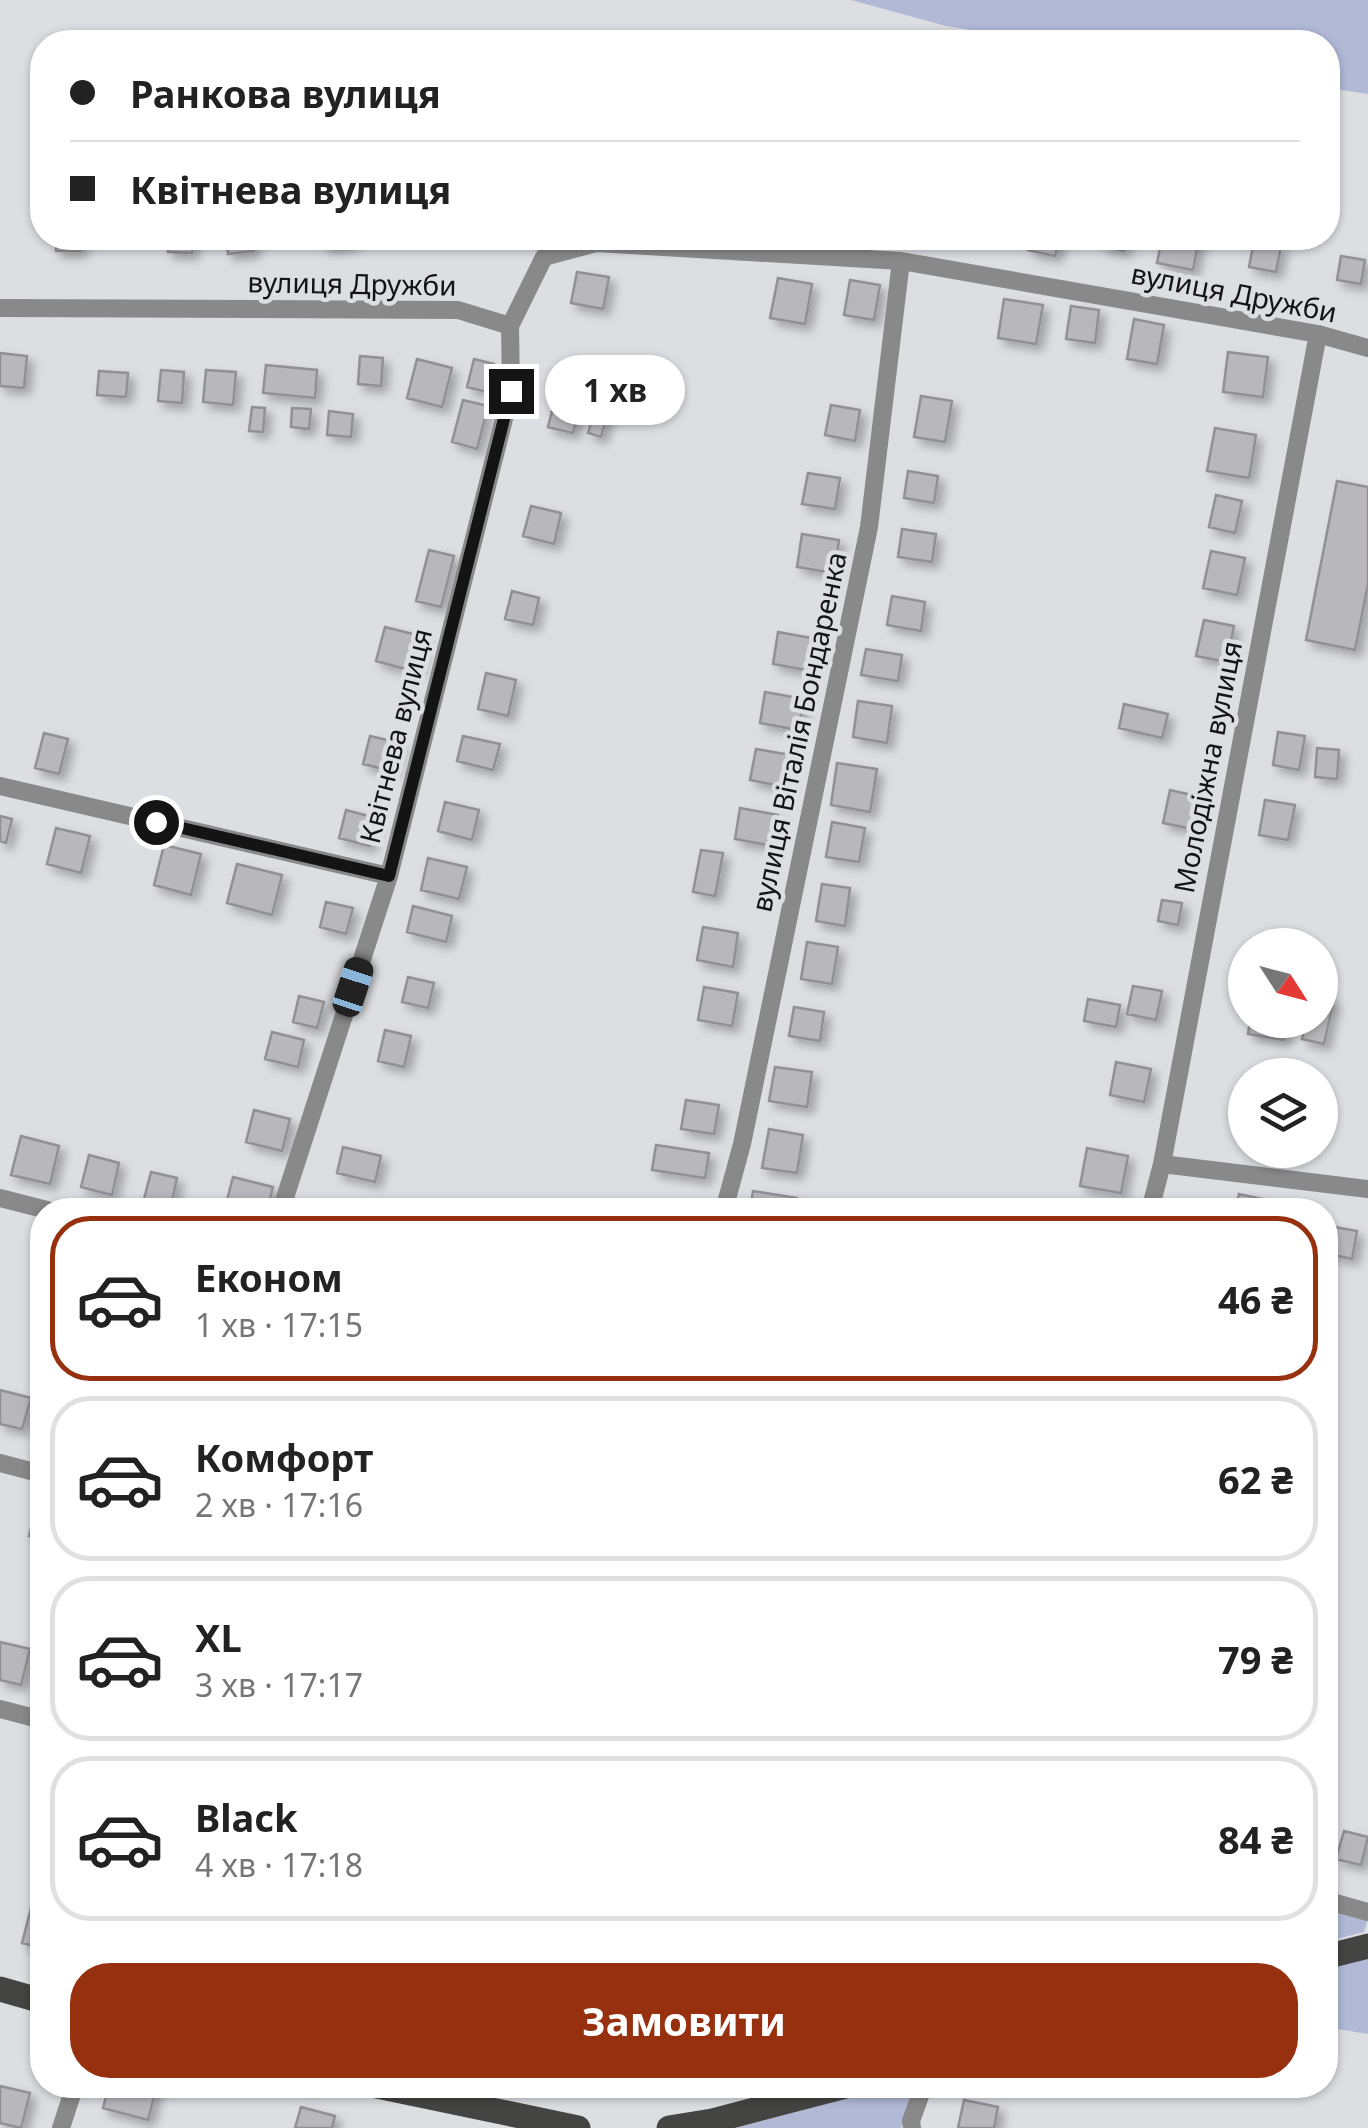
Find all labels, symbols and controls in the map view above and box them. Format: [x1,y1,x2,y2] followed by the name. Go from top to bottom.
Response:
[130,67,441,119] text: Ранкова вулиця
[130,163,451,215] text: Квітнева вулиця
[1128,253,1340,331] street label: вулиця Дружби
[247,262,457,304] street label: вулиця Дружби
[546,356,686,426] callout: 1 хв
[583,368,647,411] text: 1 хв
[489,369,534,414] route end
[741,548,855,915] street label: вулиця Віталія Бондаренка
[350,624,440,847] street label: Квітнева вулиця
[1164,638,1250,896] street label: Молодіжна вулиця
[134,800,179,845] route start
[1228,928,1338,1038] north arrow
[1228,928,1338,1168] map controls
[329,954,377,1020] car
[1228,1058,1338,1168] button: layers
[195,1251,343,1303] text: Економ
[75,1254,165,1344] icon: car
[1218,1273,1293,1325] text: 46 ₴
[195,1303,363,1346] text: 1 хв · 17:15
[195,1431,373,1483] text: Комфорт
[75,1434,165,1524] icon: car
[1218,1453,1293,1505] text: 62 ₴
[195,1483,363,1526] text: 2 хв · 17:16
[195,1611,242,1663] text: XL
[75,1614,165,1704] icon: car
[1218,1633,1293,1685] text: 79 ₴
[195,1663,363,1706] text: 3 хв · 17:17
[195,1791,298,1843] text: Black
[75,1794,165,1884] icon: car
[1218,1813,1293,1865] text: 84 ₴
[195,1843,363,1886] text: 4 хв · 17:18
[70,1963,1298,2078] button: Замовити

